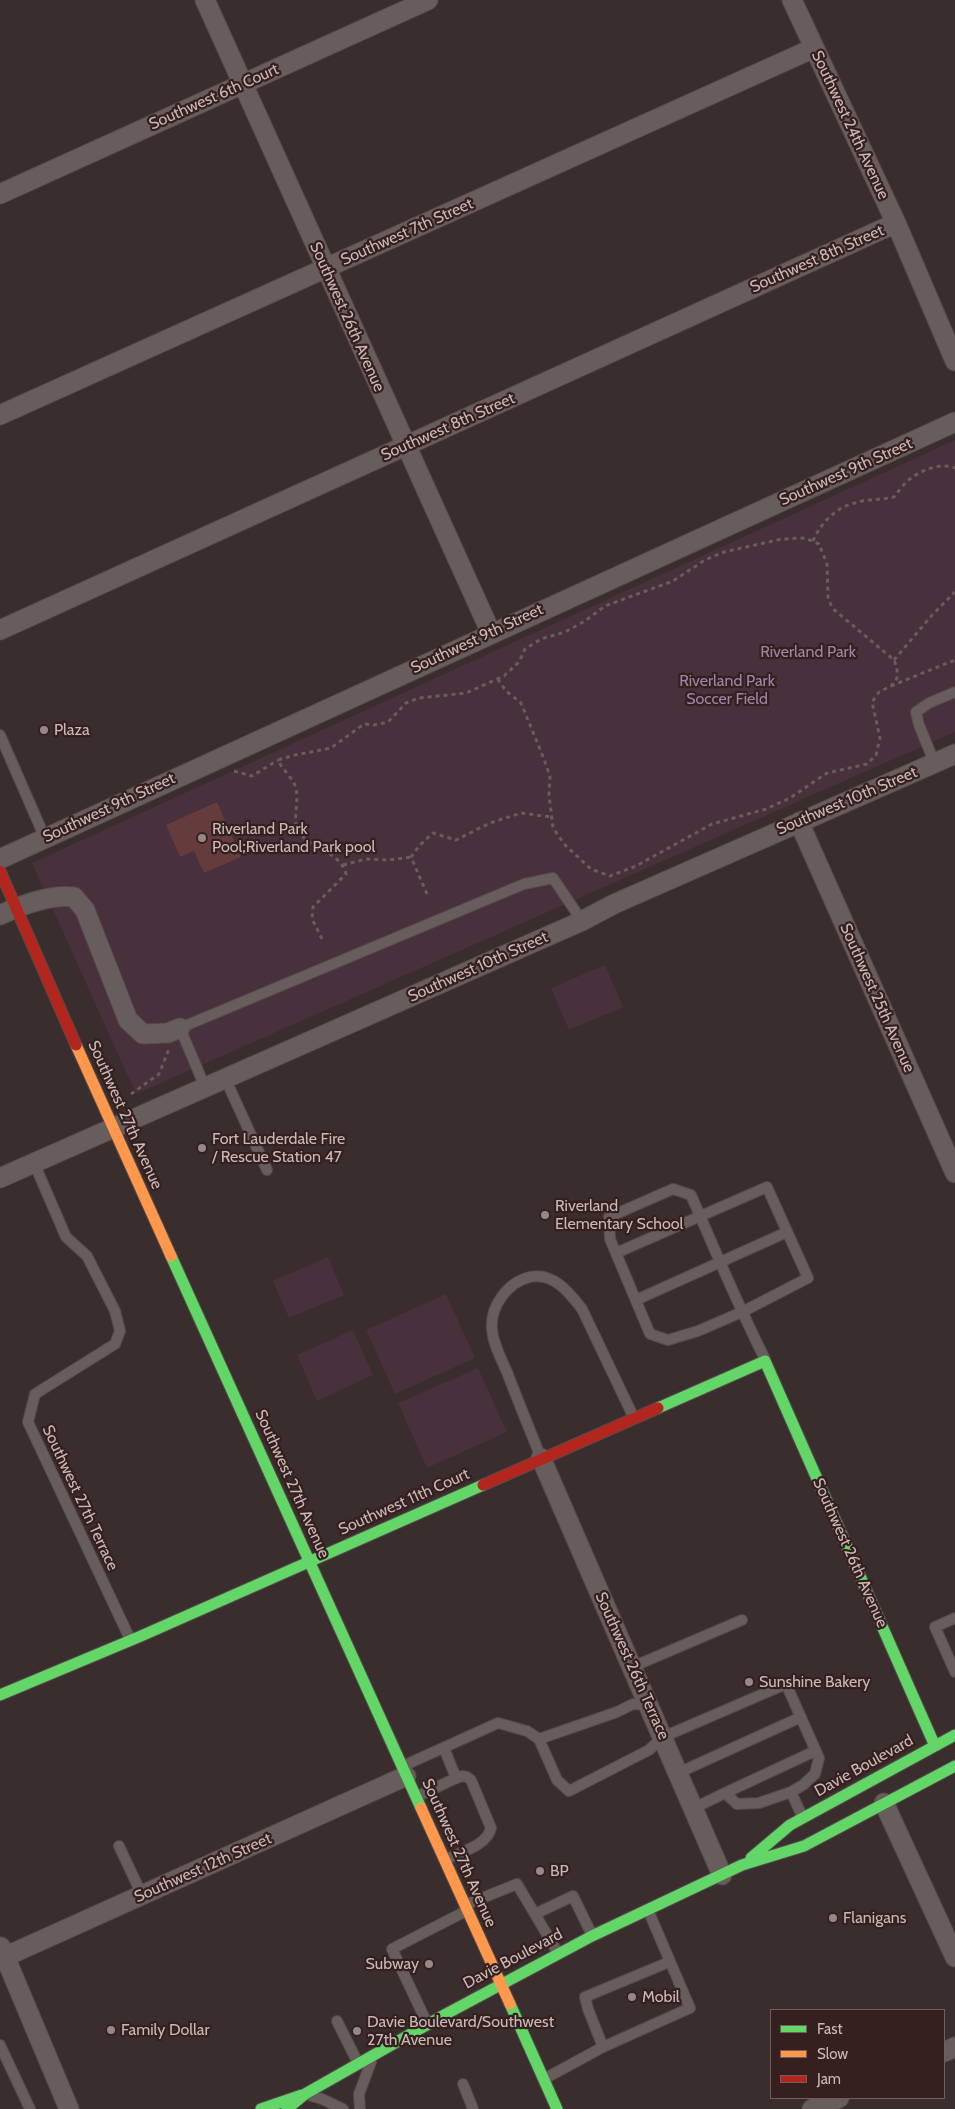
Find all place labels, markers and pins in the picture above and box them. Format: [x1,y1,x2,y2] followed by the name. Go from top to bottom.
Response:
[54,720,90,740] place label: Plaza
[38,724,50,736] marker: Plaza
[212,819,375,857] place label: Riverland Park Pool;Riverland Park pool
[196,832,208,844] marker: Riverland Park Pool;Riverland Park pool
[212,1129,345,1167] place label: Fort Lauderdale Fire / Rescue Station 47
[196,1142,208,1154] marker: Fort Lauderdale Fire / Rescue Station 47
[555,1196,683,1234] place label: Riverland Elementary School
[539,1209,551,1221] marker: Riverland Elementary School
[759,1672,870,1692] place label: Sunshine Bakery
[743,1676,755,1688] marker: Sunshine Bakery
[550,1861,569,1881] place label: BP
[534,1865,546,1877] marker: BP
[843,1908,906,1928] place label: Flanigans
[827,1912,839,1924] marker: Flanigans
[366,1954,419,1974] place label: Subway
[423,1958,435,1970] marker: Subway
[642,1987,680,2007] place label: Mobil
[626,1991,638,2003] marker: Mobil
[367,2012,554,2050] place label: Davie Boulevard/Southwest 27th Avenue
[121,2020,210,2040] place label: Family Dollar
[105,2024,117,2036] marker: Family Dollar
[351,2025,363,2037] marker: Davie Boulevard/Southwest 27th Avenue

